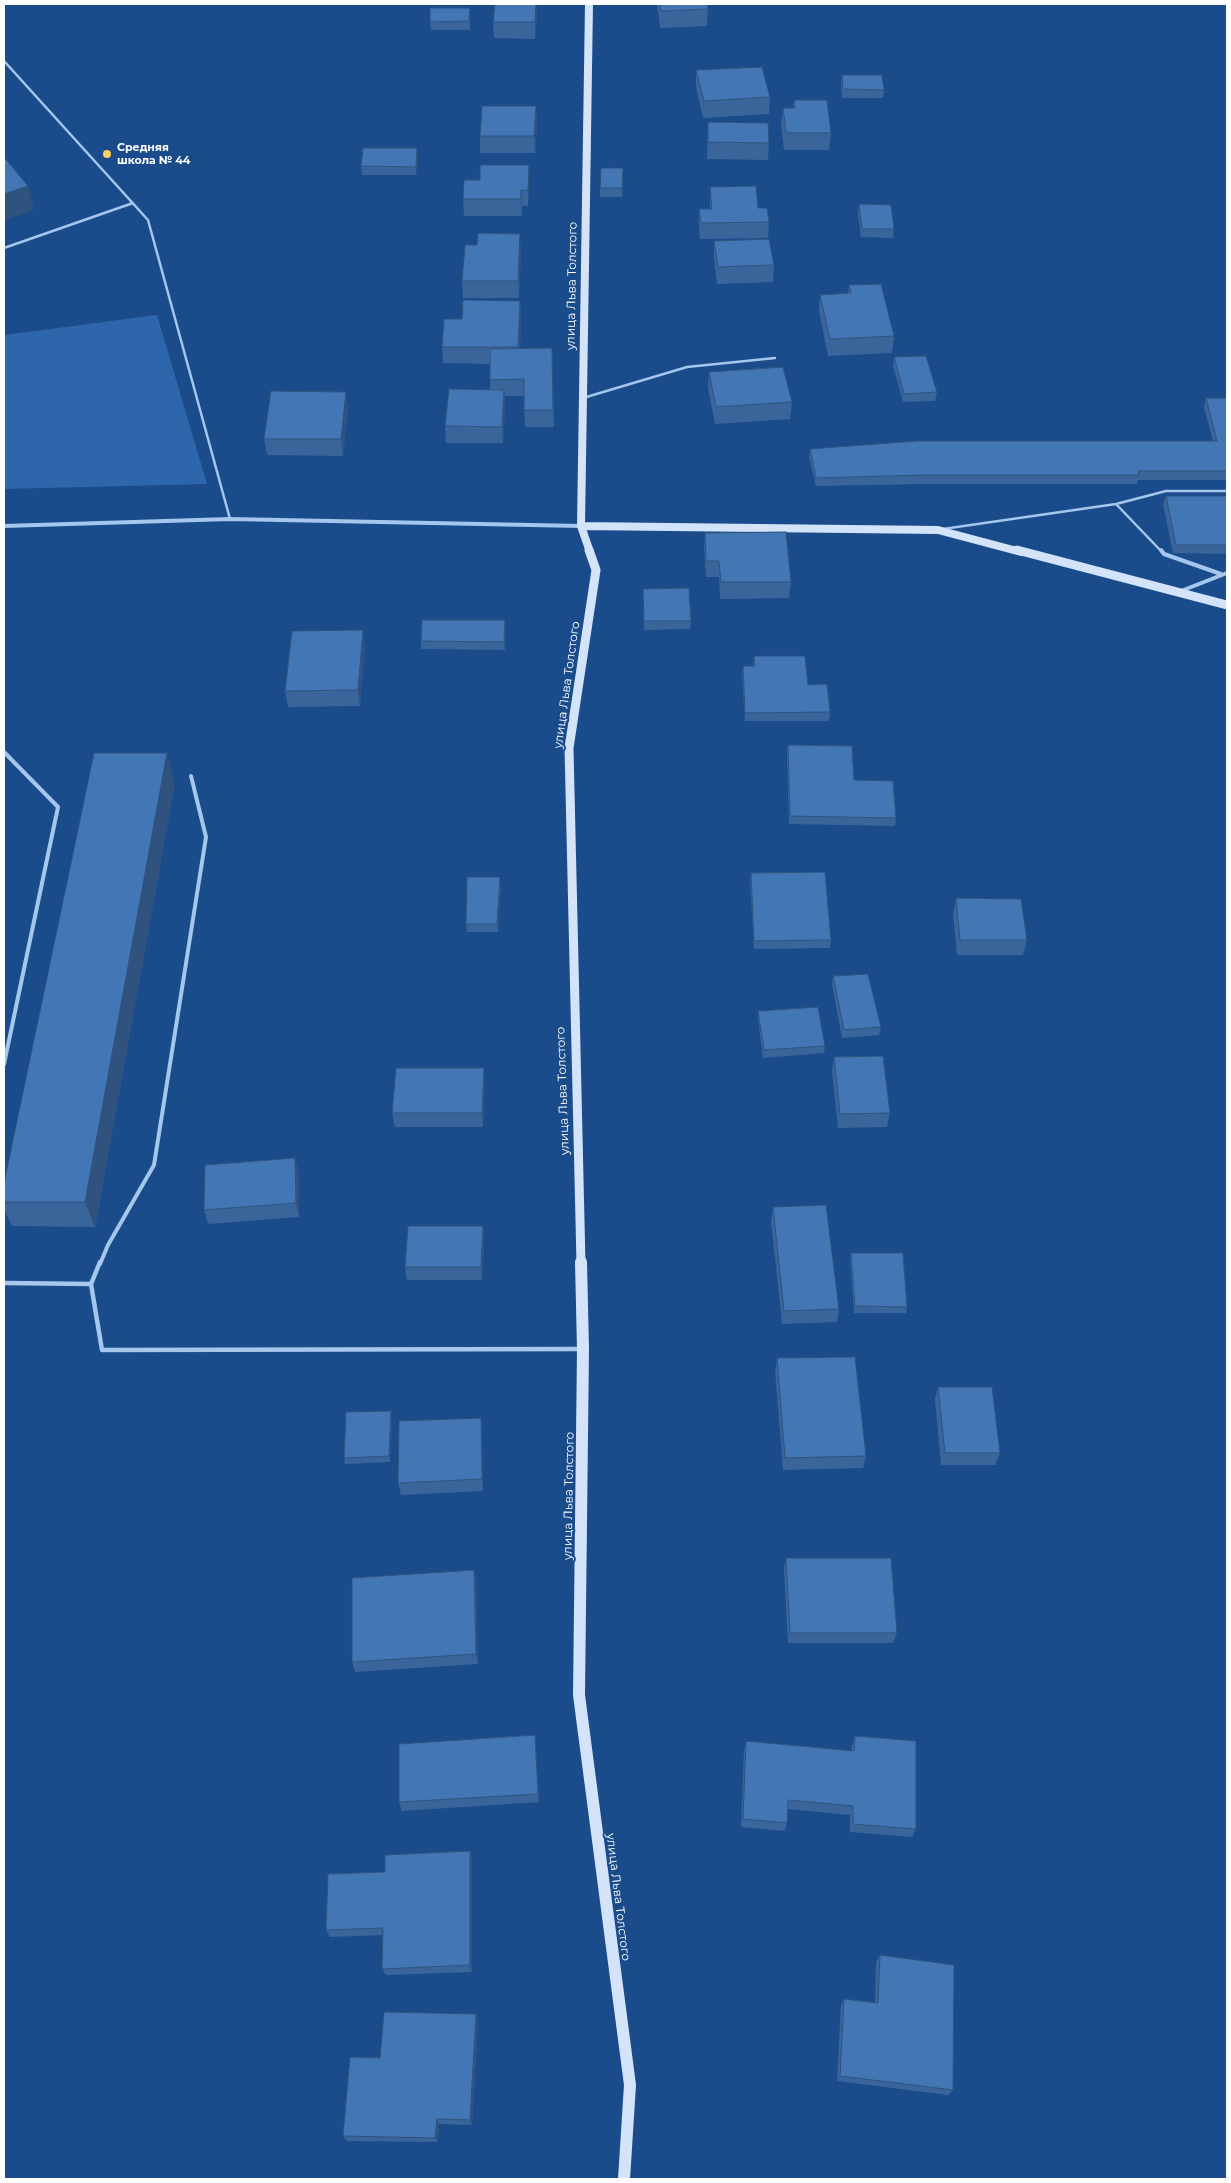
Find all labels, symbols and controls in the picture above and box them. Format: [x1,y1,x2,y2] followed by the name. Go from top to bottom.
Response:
[117,141,190,167] place label: Средняя школа № 44
[101,148,113,160] marker: Средняя школа № 44
[564,222,580,350] street label: улица Льва Толстого
[551,620,583,750] street label: улица Льва Толстого
[554,1027,572,1155] street label: улица Льва Толстого
[561,1432,577,1560] street label: улица Льва Толстого
[603,1832,633,1962] street label: улица Льва Толстого

